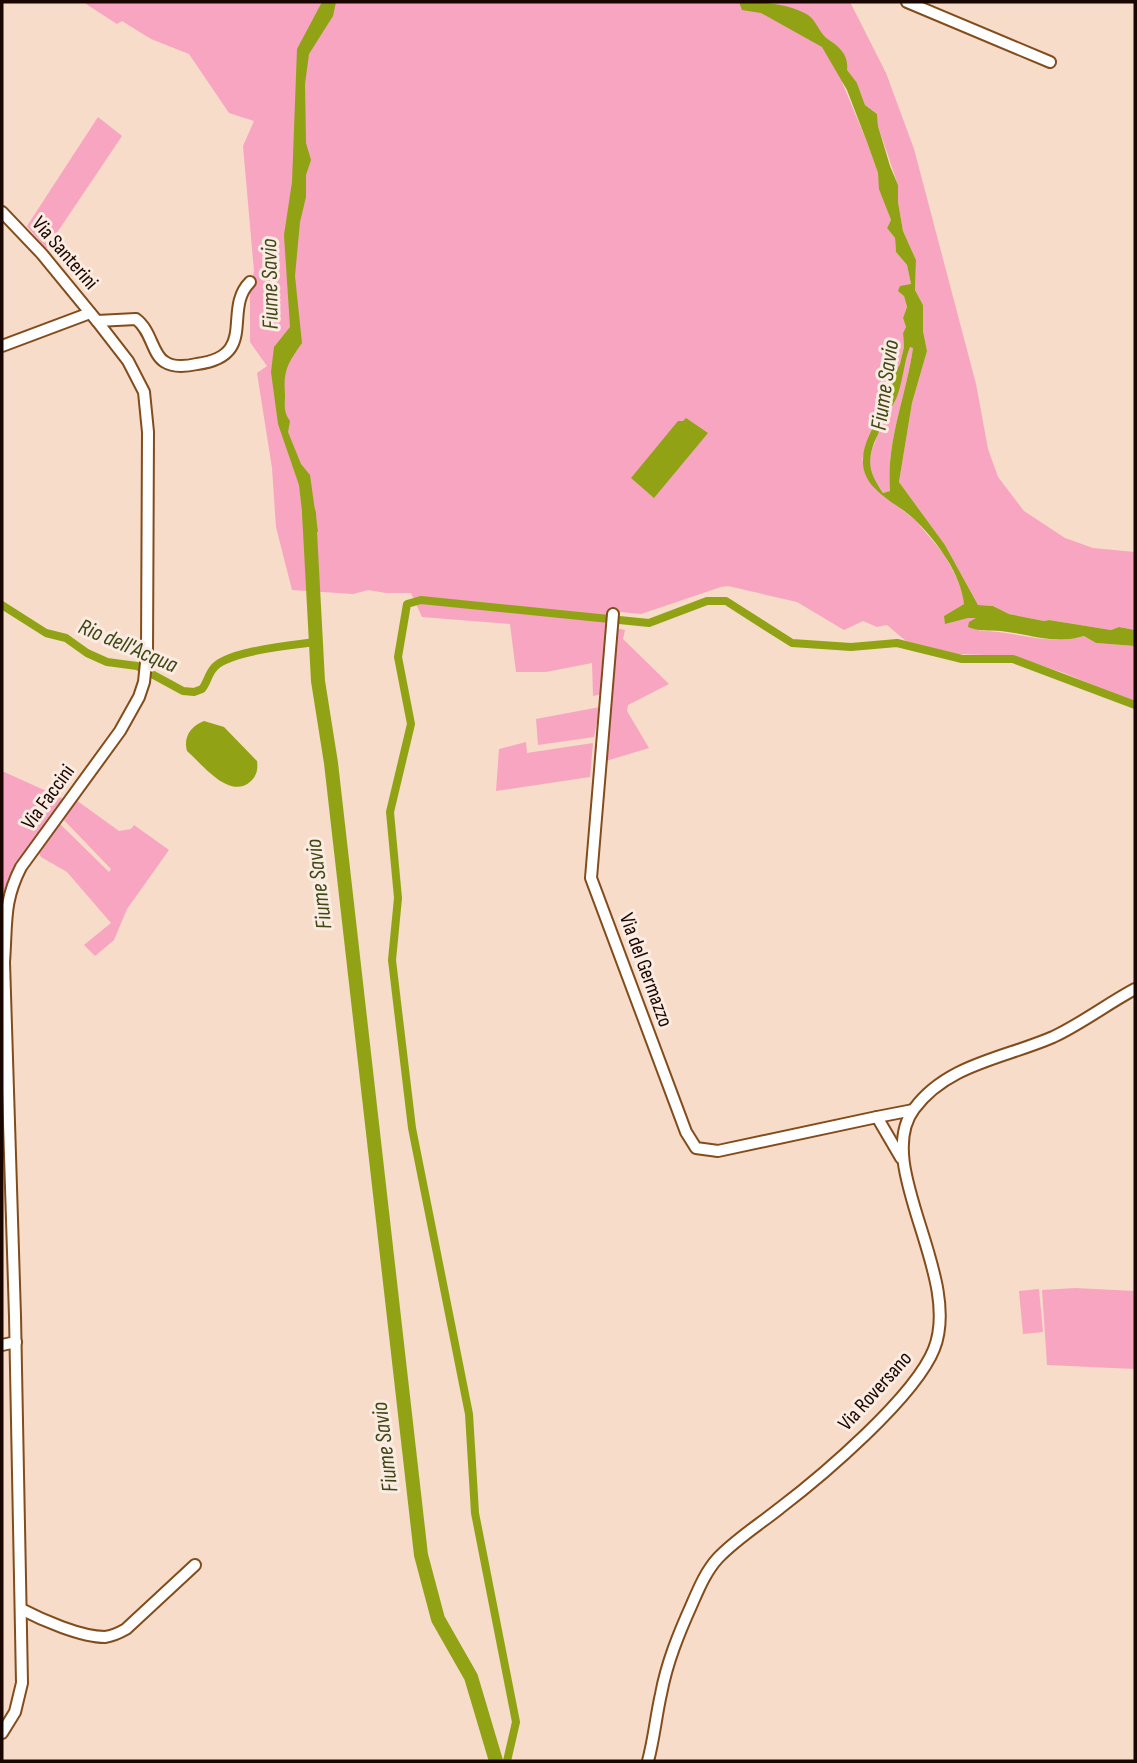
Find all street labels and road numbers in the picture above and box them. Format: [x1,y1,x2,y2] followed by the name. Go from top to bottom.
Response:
[27,211,103,295] street label: Via Santerini
[16,760,80,834] street label: Via Faccini
[614,910,678,1030] street label: Via del Germazzo
[833,1346,917,1436] street label: Via Roversano

